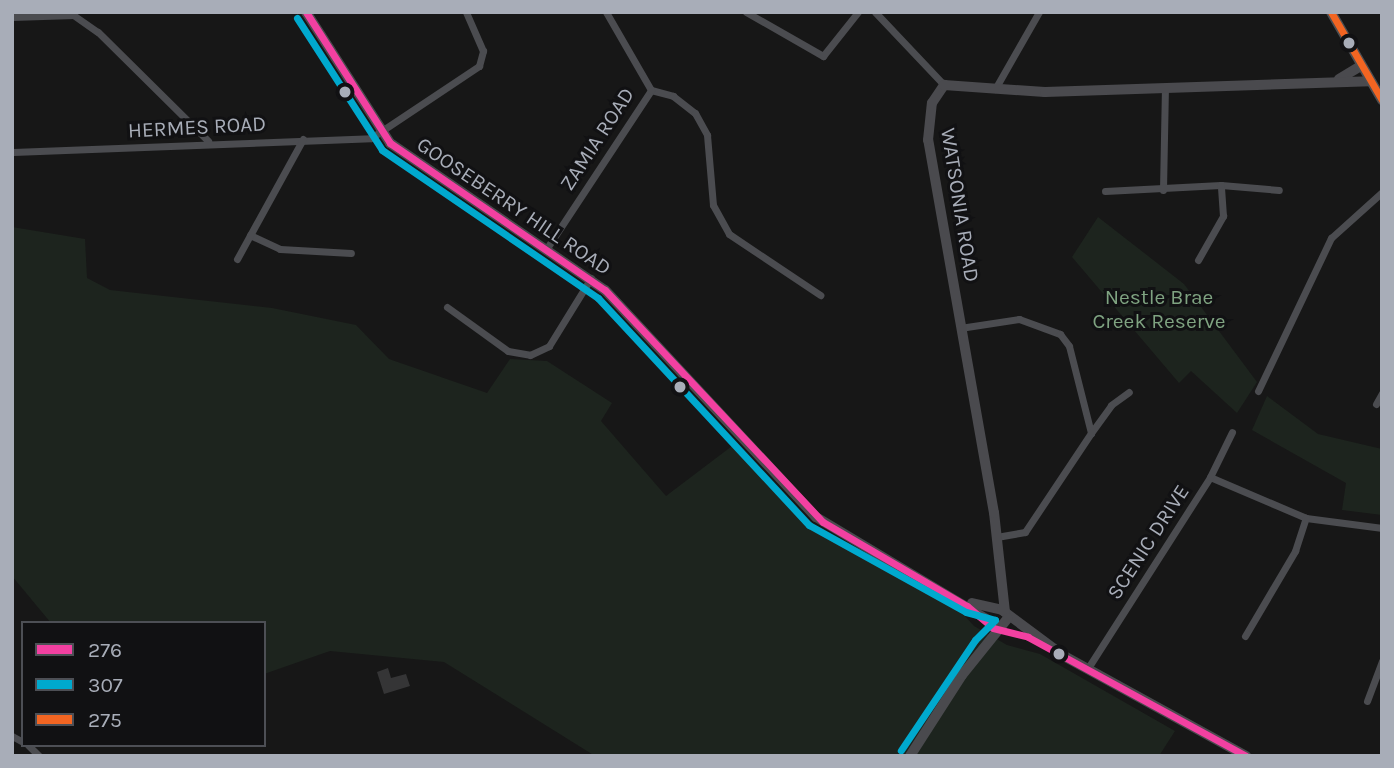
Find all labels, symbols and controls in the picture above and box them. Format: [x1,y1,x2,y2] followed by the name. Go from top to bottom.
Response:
[1342,36,1356,50] unlabelled marker
[554,83,640,195] street label: ZAMIA ROAD
[338,85,352,99] unlabelled marker
[127,111,267,143] street label: HERMES ROAD
[935,126,985,284] street label: WATSONIA ROAD
[412,131,616,281] street label: GOOSEBERRY HILL ROAD
[1092,284,1226,334] park label: Nestle Brae Creek Reserve
[673,380,687,394] unlabelled marker
[1102,480,1194,604] street label: SCENIC DRIVE
[21,621,266,747] legend
[88,638,122,662] text: 276
[1052,647,1066,661] unlabelled marker
[88,673,123,697] text: 307
[88,708,122,732] text: 275

